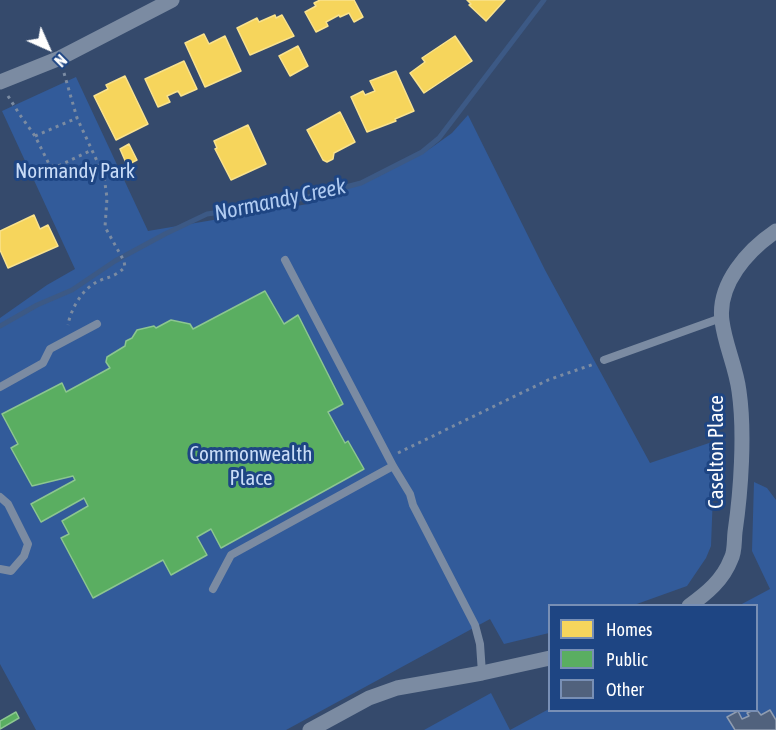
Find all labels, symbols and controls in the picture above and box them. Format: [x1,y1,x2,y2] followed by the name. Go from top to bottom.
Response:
[18,18,78,78] north arrow
[51,51,70,70] text: N
[15,158,135,184] park label: Normandy Park
[212,173,348,227] water label: Normandy Creek
[703,395,729,509] street label: Caselton Place
[189,441,313,491] park label: Commonwealth Place
[548,604,758,712] legend
[606,619,652,640] text: Homes
[606,649,648,670] text: Public
[606,679,644,700] text: Other

